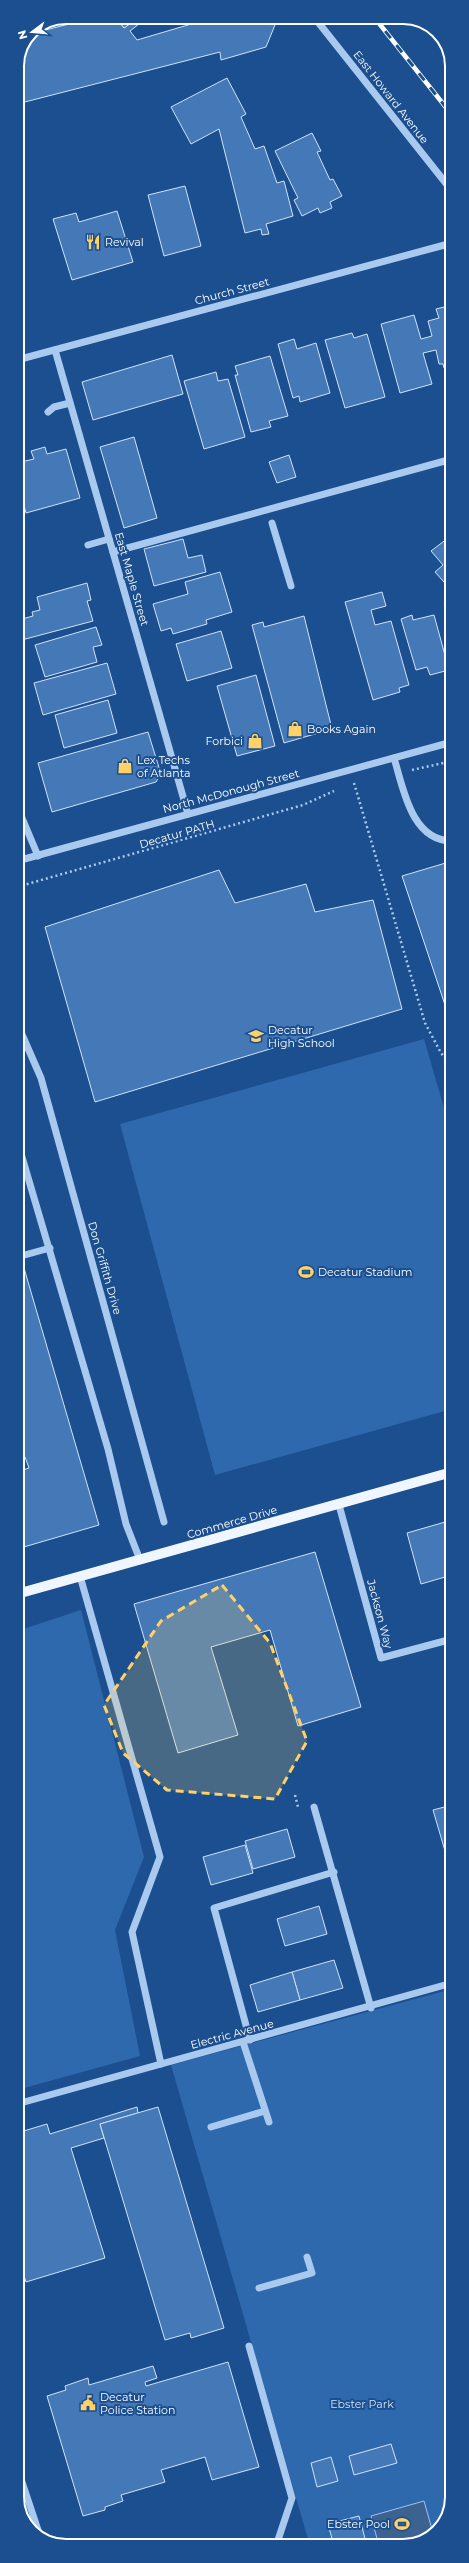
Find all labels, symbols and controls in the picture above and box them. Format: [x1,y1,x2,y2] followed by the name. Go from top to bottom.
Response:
[12,12,52,52] north arrow
[14,29,30,41] text: N
[350,48,432,147] street label: East Howard Avenue
[84,233,102,251] restaurant icon: Revival
[105,235,144,249] place label: Revival
[193,274,271,308] street label: Church Street
[112,531,152,628] street label: East Maple Street
[286,720,304,738] shop icon: Books Again
[307,722,376,736] place label: Books Again
[246,732,264,750] shop icon: Forbici
[206,734,243,748] place label: Forbici
[137,753,191,780] place label: Lex Techs of Atlanta
[116,757,134,775] shop icon: Lex Techs of Atlanta
[161,766,301,816] street label: North McDonough Street
[138,817,216,851] street label: Decatur PATH
[268,1023,335,1050] place label: Decatur High School
[247,1027,265,1045] school or university icon: Decatur High School
[85,1220,125,1316] street label: Don Griffith Drive
[297,1263,315,1281] sports icon: Decatur Stadium
[318,1265,413,1279] place label: Decatur Stadium
[185,1502,279,1542] street label: Commerce Drive
[364,1577,396,1650] street label: Jackson Way
[189,2016,275,2052] street label: Electric Avenue
[100,2390,175,2417] place label: Decatur Police Station
[79,2394,97,2412] public building icon: Decatur Police Station
[330,2397,394,2411] park label: Ebster Park
[393,2515,411,2533] sports icon: Ebster Pool
[327,2517,390,2531] place label: Ebster Pool

